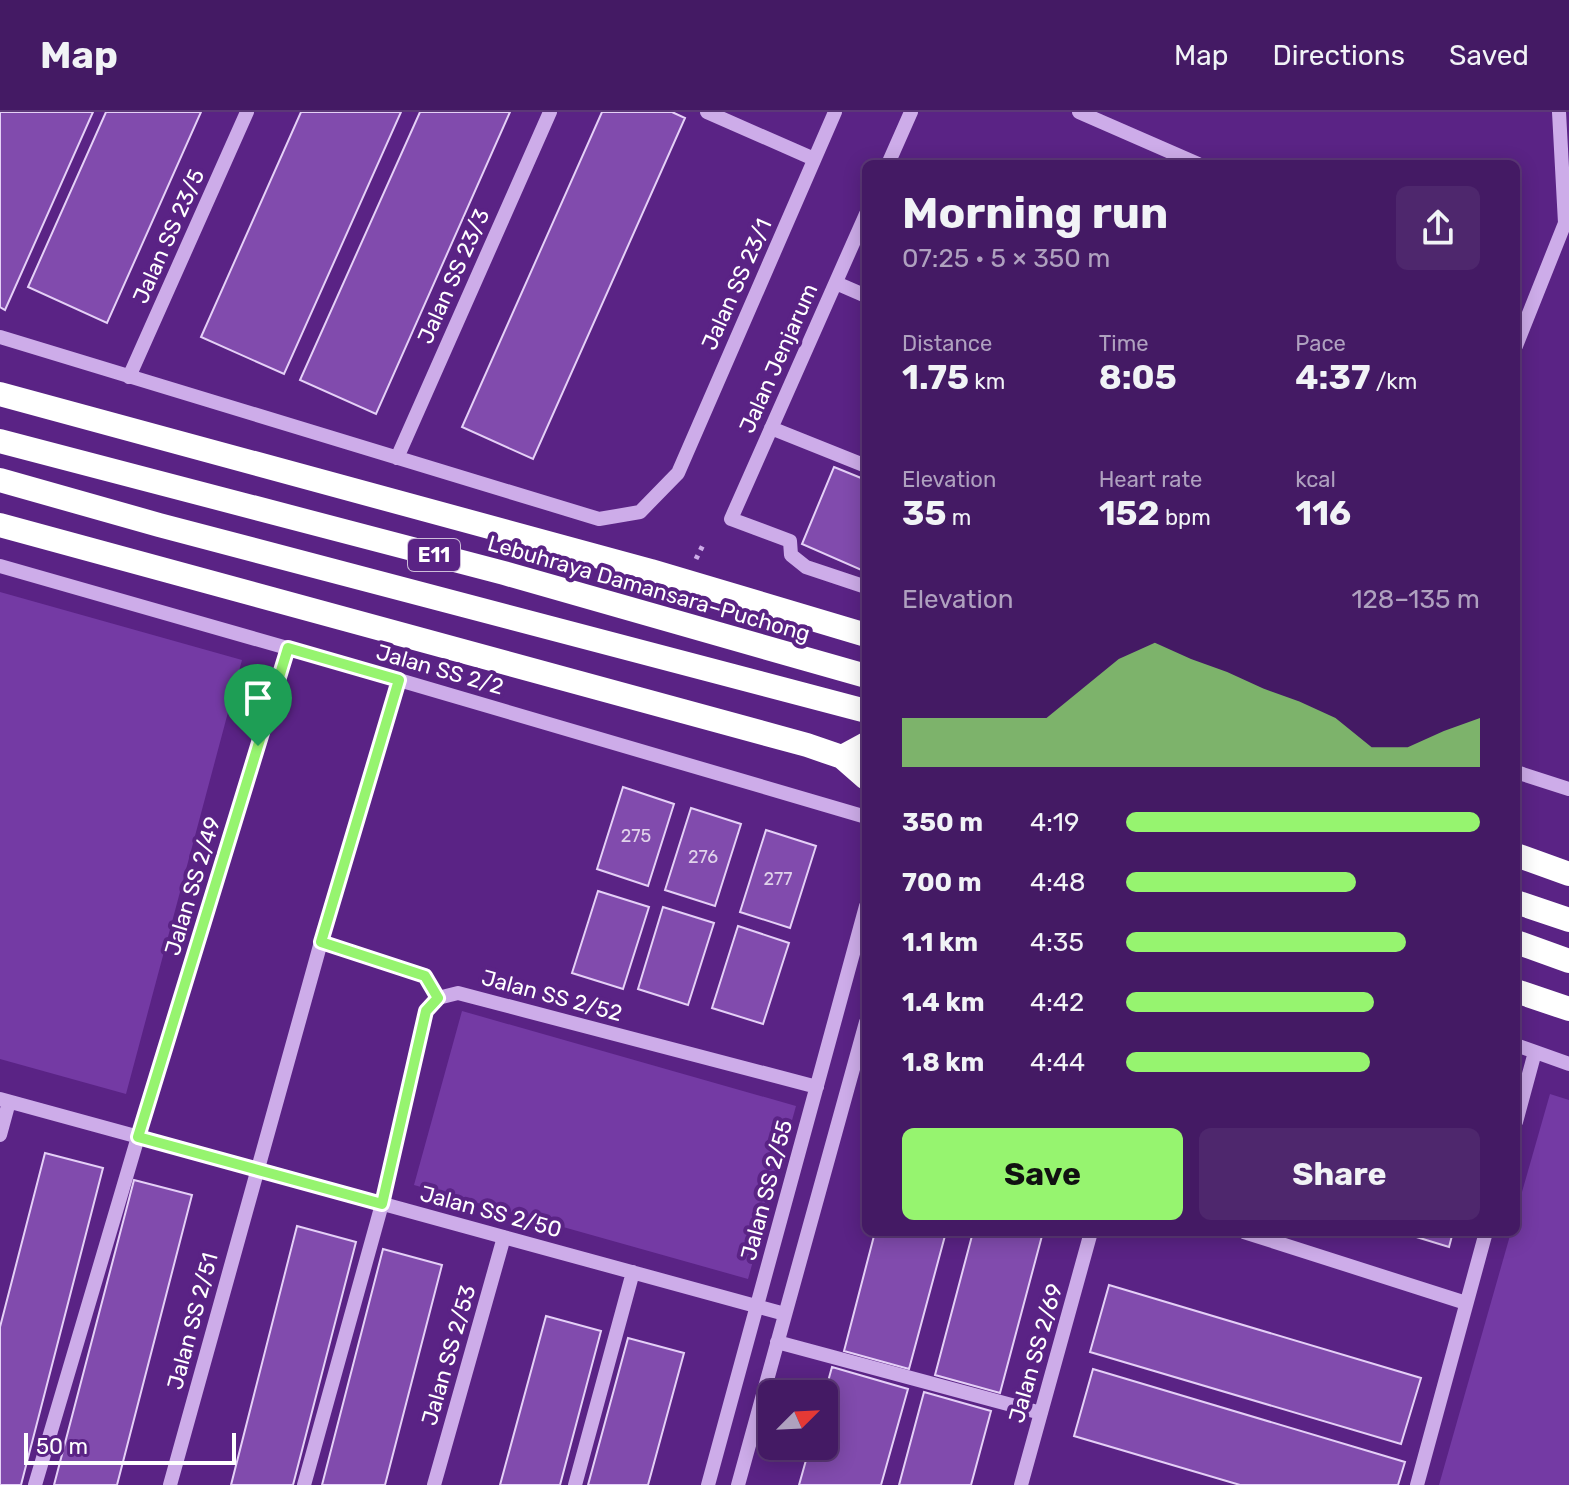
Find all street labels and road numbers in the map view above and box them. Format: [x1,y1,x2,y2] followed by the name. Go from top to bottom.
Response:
[127,165,210,308] street label: Jalan SS 23/5
[412,205,495,348] street label: Jalan SS 23/3
[695,214,777,354] street label: Jalan SS 23/1
[733,279,823,437] street label: Jalan Jenjarum
[485,529,813,647] street label: Lebuhraya Damansara–Puchong
[408,539,460,571] road number: E11
[373,638,507,701] street label: Jalan SS 2/2
[159,813,226,959] street label: Jalan SS 2/49
[479,964,625,1027] street label: Jalan SS 2/52
[735,1117,798,1263] street label: Jalan SS 2/55
[417,1180,565,1243] street label: Jalan SS 2/50
[161,1250,224,1393] street label: Jalan SS 2/51
[1003,1280,1068,1426] street label: Jalan SS 2/69
[416,1282,481,1428] street label: Jalan SS 2/53

